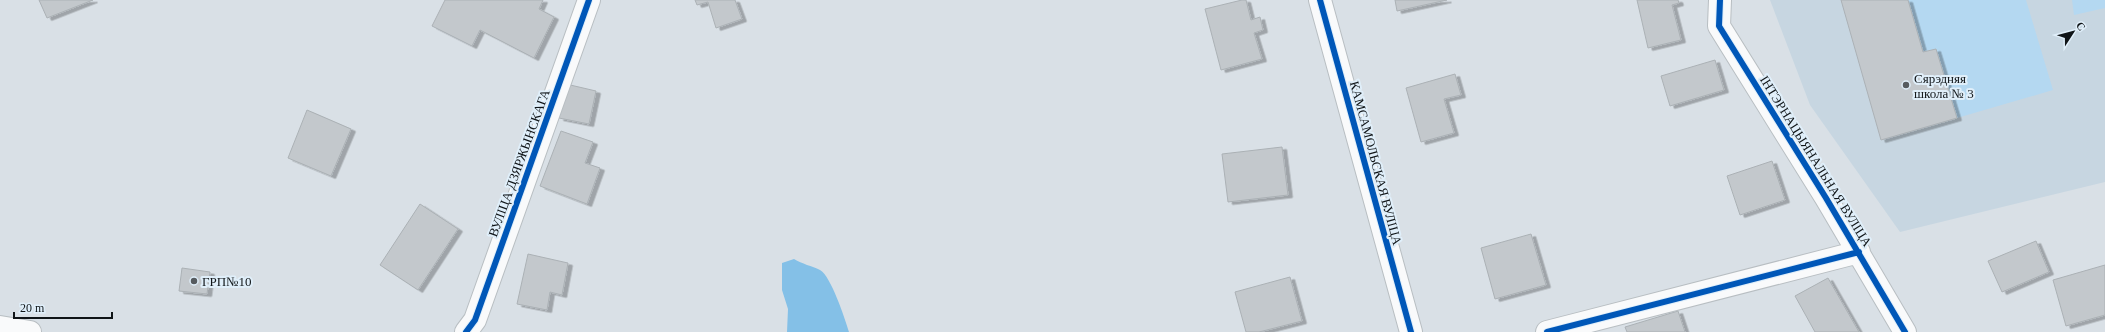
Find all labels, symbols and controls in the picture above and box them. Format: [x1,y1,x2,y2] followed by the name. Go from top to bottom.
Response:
[2053,12,2093,52] north arrow
[2074,19,2088,33] text: С
[1914,71,1974,101] place label: Сярэдняя школа № 3
[1757,73,1875,250] street label: ІНТЭРНАЦЫЯНАЛЬНАЯ ВУЛІЦА
[1347,79,1405,247] street label: КАМСАМОЛЬСКАЯ ВУЛІЦА
[1901,80,1911,90] marker: Сярэдняя школа № 3
[485,87,553,239] street label: ВУЛІЦА ДЗЯРЖЫНСКАГА
[202,274,252,289] place label: ГРП№10
[189,276,199,286] marker: ГРП№10
[14,294,112,320] scale bar
[20,301,45,315] text: 20 m

